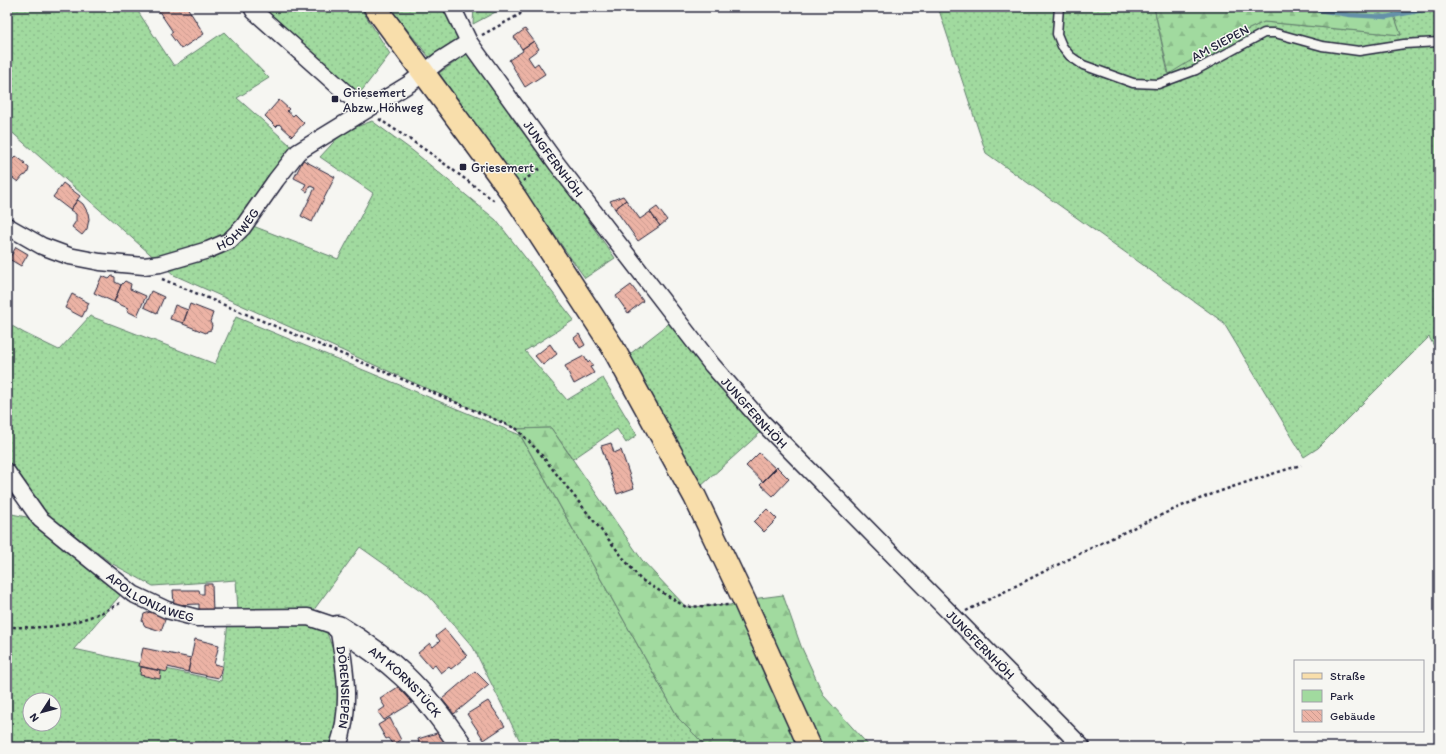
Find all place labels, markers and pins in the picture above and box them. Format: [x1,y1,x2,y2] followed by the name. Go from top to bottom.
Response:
[343,85,424,115] place label: Griesemert Abzw. Höhweg
[330,94,340,104] marker: Griesemert Abzw. Höhweg
[471,160,534,175] place label: Griesemert
[458,162,468,172] marker: Griesemert

